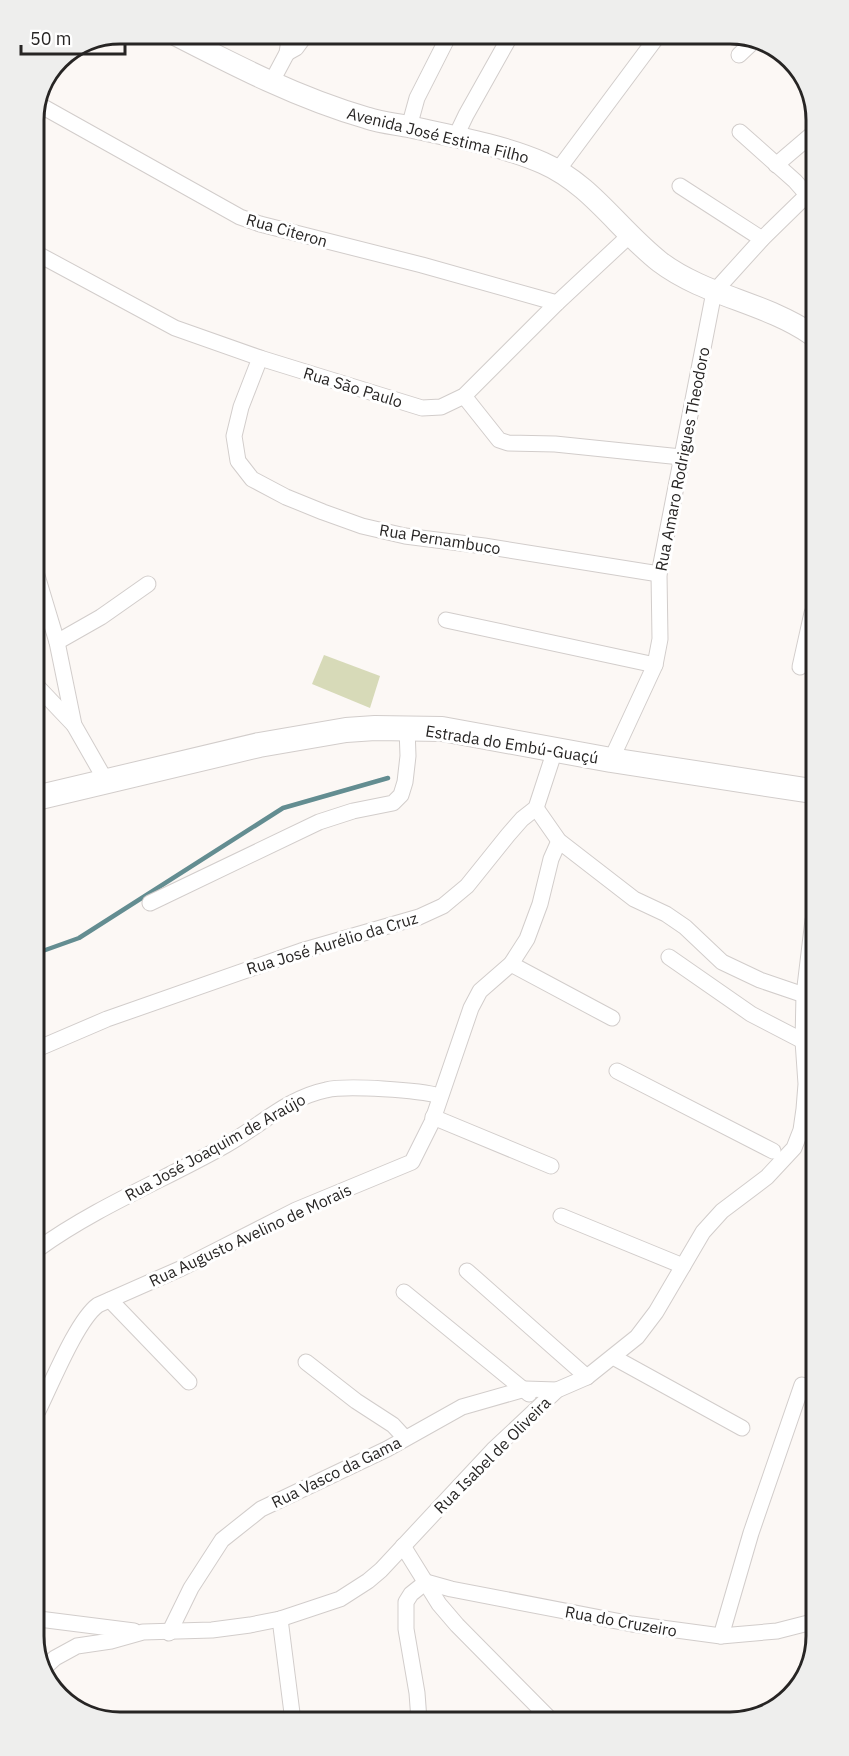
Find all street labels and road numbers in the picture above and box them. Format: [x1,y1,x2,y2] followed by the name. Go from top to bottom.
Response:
[345,103,531,167] street label: Avenida José Estima Filho
[244,209,330,251] street label: Rua Citeron
[650,345,714,573] street label: Rua Amaro Rodrigues Theodoro
[301,362,405,412] street label: Rua São Paulo
[378,520,502,558] street label: Rua Pernambuco
[424,720,600,768] street label: Estrada do Embú-Guaçú
[244,907,420,979] street label: Rua José Aurélio da Cruz
[121,1089,309,1205] street label: Rua José Joaquim de Araújo
[146,1179,354,1291] street label: Rua Augusto Avelino de Morais
[429,1392,555,1518] street label: Rua Isabel de Oliveira
[268,1432,404,1512] street label: Rua Vasco da Gama
[563,1601,679,1641] street label: Rua do Cruzeiro

